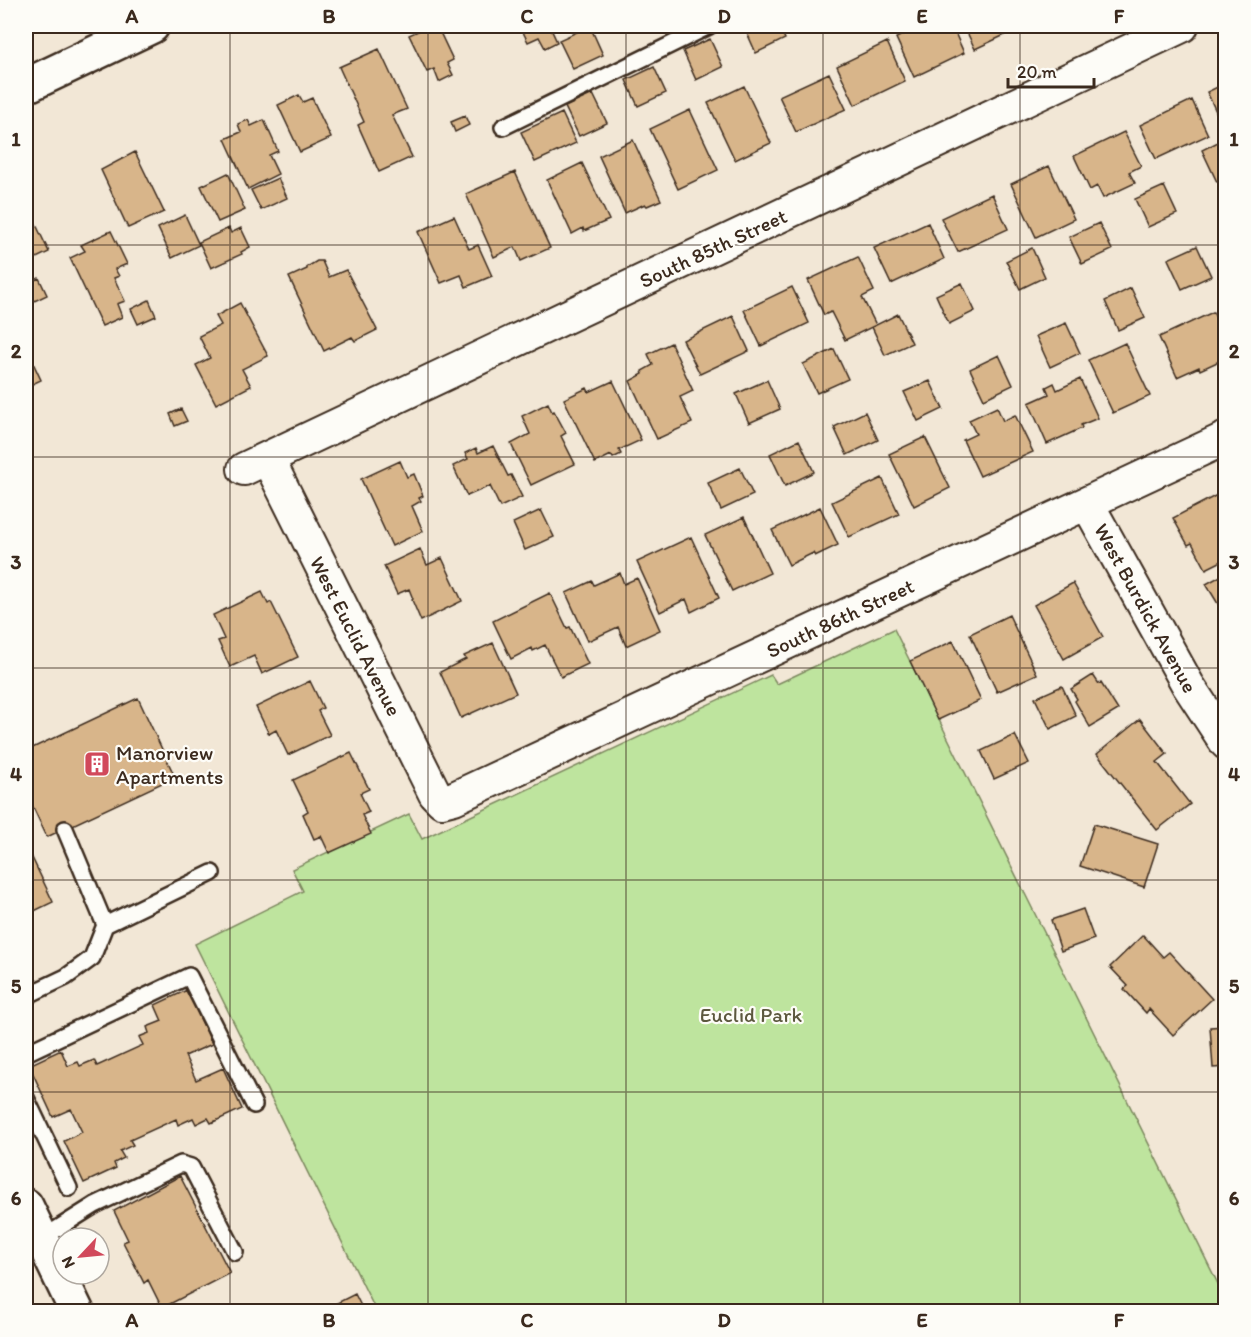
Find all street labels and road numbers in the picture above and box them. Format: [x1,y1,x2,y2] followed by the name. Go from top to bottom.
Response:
[635,203,791,293] street label: South 85th Street
[1089,519,1203,697] street label: West Burdick Avenue
[305,552,407,720] street label: West Euclid Avenue
[762,573,918,663] street label: South 86th Street

